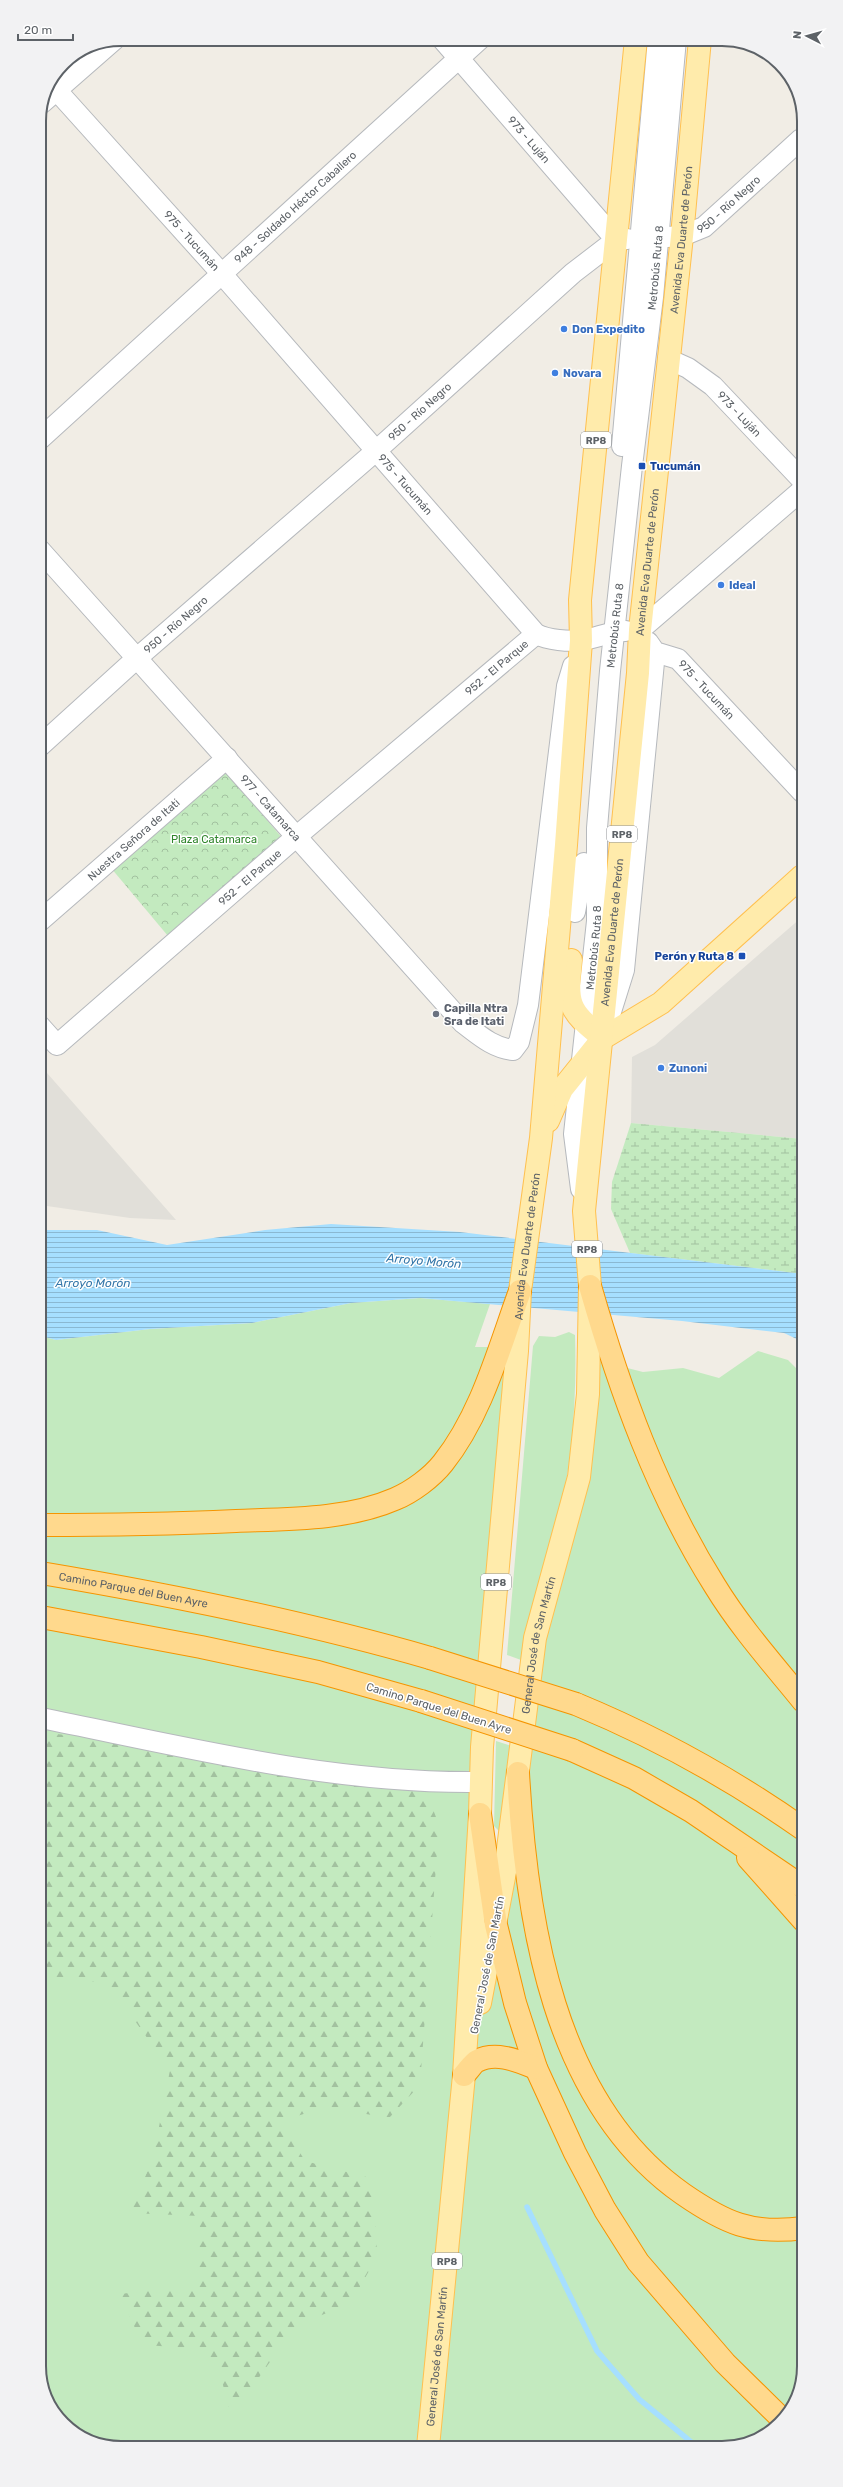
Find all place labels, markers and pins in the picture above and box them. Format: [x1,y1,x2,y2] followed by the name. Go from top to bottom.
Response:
[572,323,645,336] place label: Don Expedito
[559,324,569,334] marker: Don Expedito
[563,367,602,380] place label: Novara
[550,368,560,378] marker: Novara
[650,460,701,473] place label: Tucumán
[637,461,647,471] marker: Tucumán
[729,579,756,592] place label: Ideal
[716,580,726,590] marker: Ideal
[655,950,734,963] place label: Perón y Ruta 8
[737,951,747,961] marker: Perón y Ruta 8
[444,1002,508,1028] place label: Capilla Ntra Sra de Itati
[431,1009,441,1019] marker: Capilla Ntra Sra de Itati
[669,1062,707,1075] place label: Zunoni
[656,1063,666,1073] marker: Zunoni

